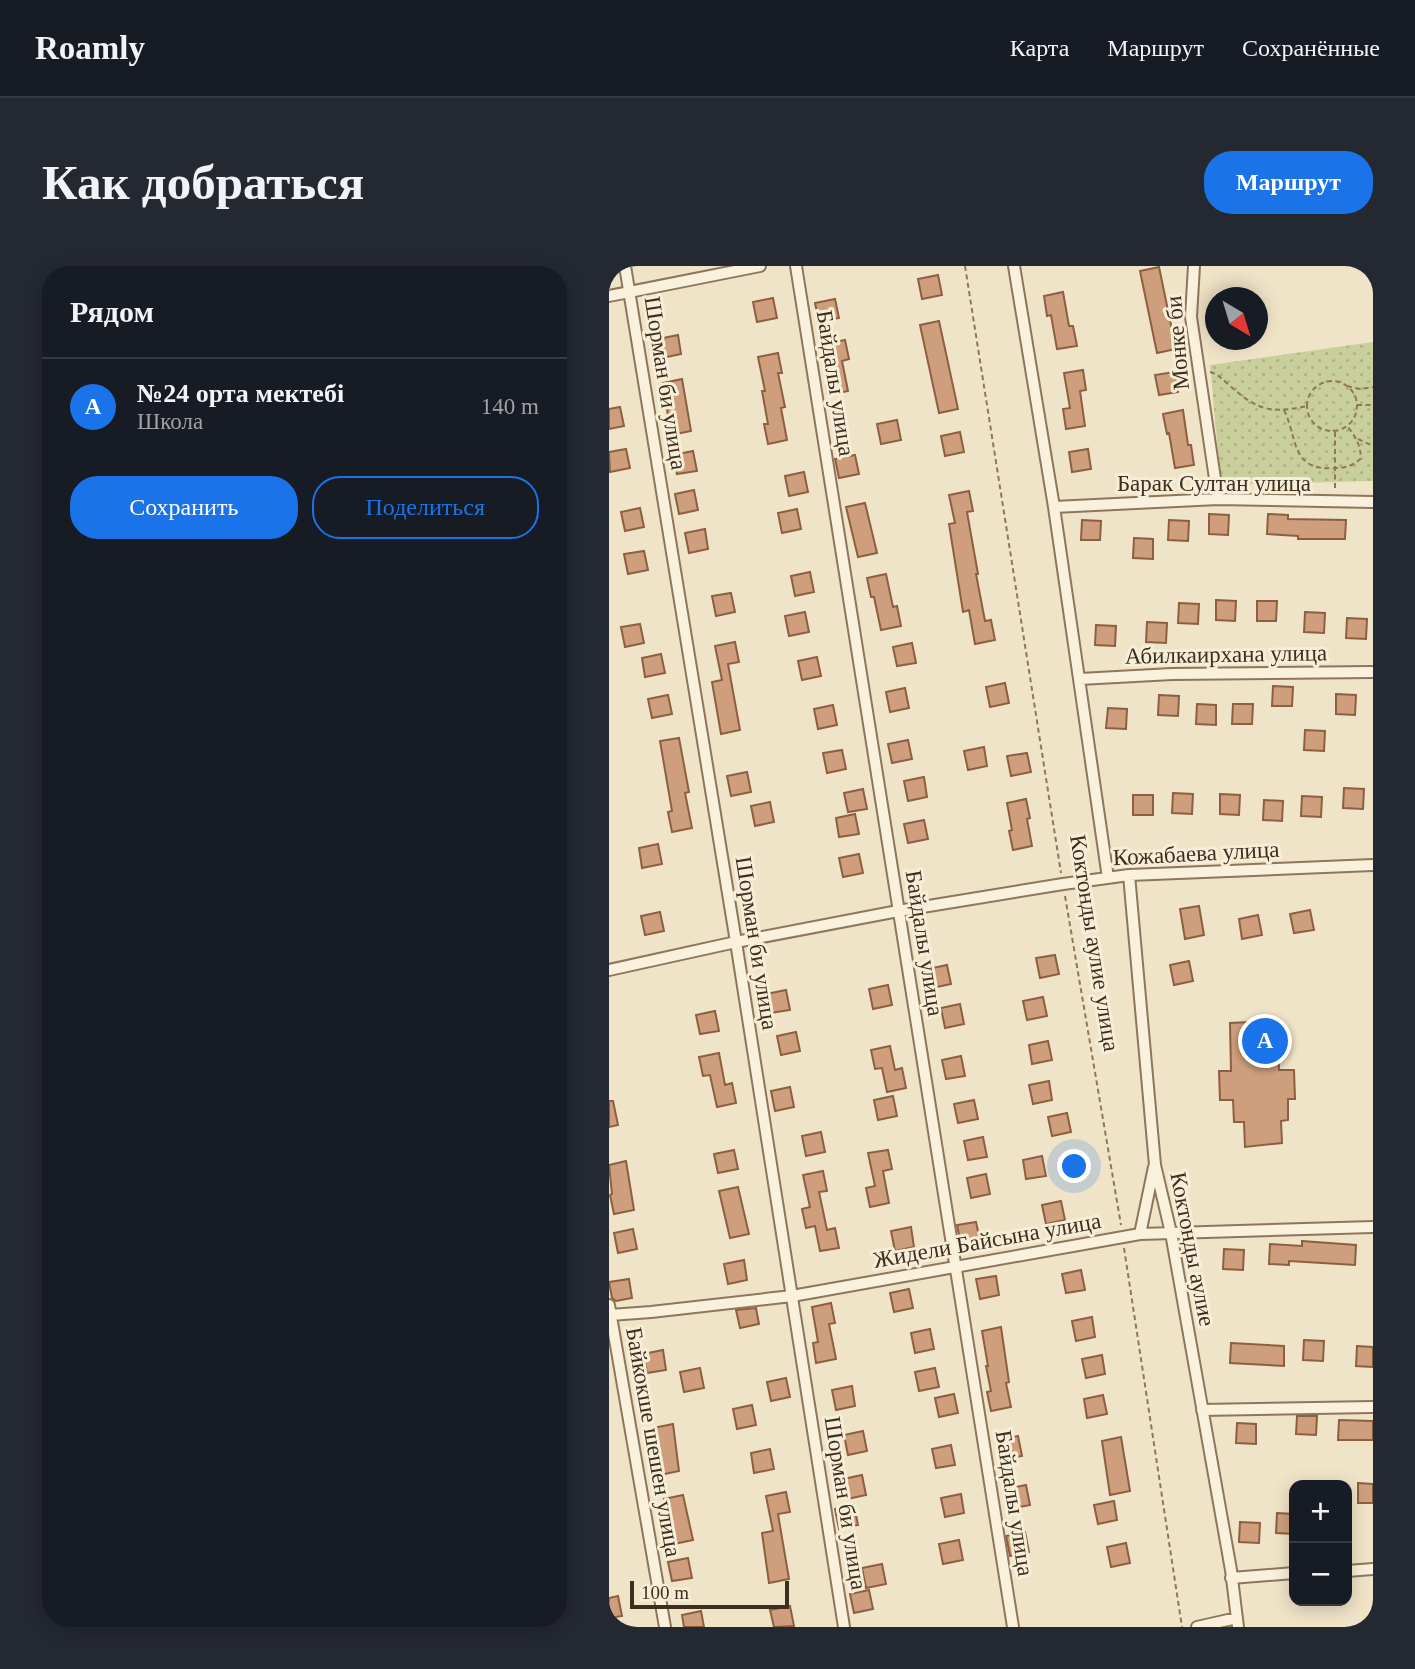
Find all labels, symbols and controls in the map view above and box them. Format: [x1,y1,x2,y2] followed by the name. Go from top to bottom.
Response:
[35,30,145,66] text: Roamly
[1010,35,1069,61] text: Карта
[1107,35,1204,61] text: Маршрут
[1242,35,1380,61] text: Сохранённые
[1204,151,1373,214] button: Маршрут
[42,155,364,210] text: Как добраться
[1205,287,1268,350] north arrow
[70,295,154,328] text: Рядом
[639,295,692,471] street label: Шорман би улица
[1161,295,1194,391] street label: Монке би
[812,308,859,458] street label: Байдалы улица
[137,379,344,408] text: №24 орта мектебі
[85,394,101,419] text: A
[481,394,539,419] text: 140 m
[137,409,203,434] text: Школа
[1117,471,1311,496] street label: Барак Султан улица
[70,476,298,539] button: Сохранить
[312,476,539,539] button: Поделиться
[1125,640,1327,669] street label: Абилкаирхана улица
[1065,833,1124,1053] street label: Коктонды аулие улица
[1112,837,1280,870] street label: Кожабаева улица
[730,855,783,1031] street label: Шорман би улица
[901,868,948,1018] street label: Байдалы улица
[1242,1015,1288,1067] pin: A
[1057,1149,1091,1183] your location
[1165,1170,1220,1328] street label: Коктонды аулие
[871,1208,1103,1273] street label: Жидели Байсына улица
[621,1325,686,1559] street label: Байкокше шешен улица
[819,1415,872,1591] street label: Шорман би улица
[991,1428,1038,1578] street label: Байдалы улица
[1289,1480,1352,1606] map controls
[1289,1480,1352,1543] button: +
[1289,1543,1352,1606] button: −
[630,1578,789,1610] scale bar
[641,1582,689,1603] text: 100 m

